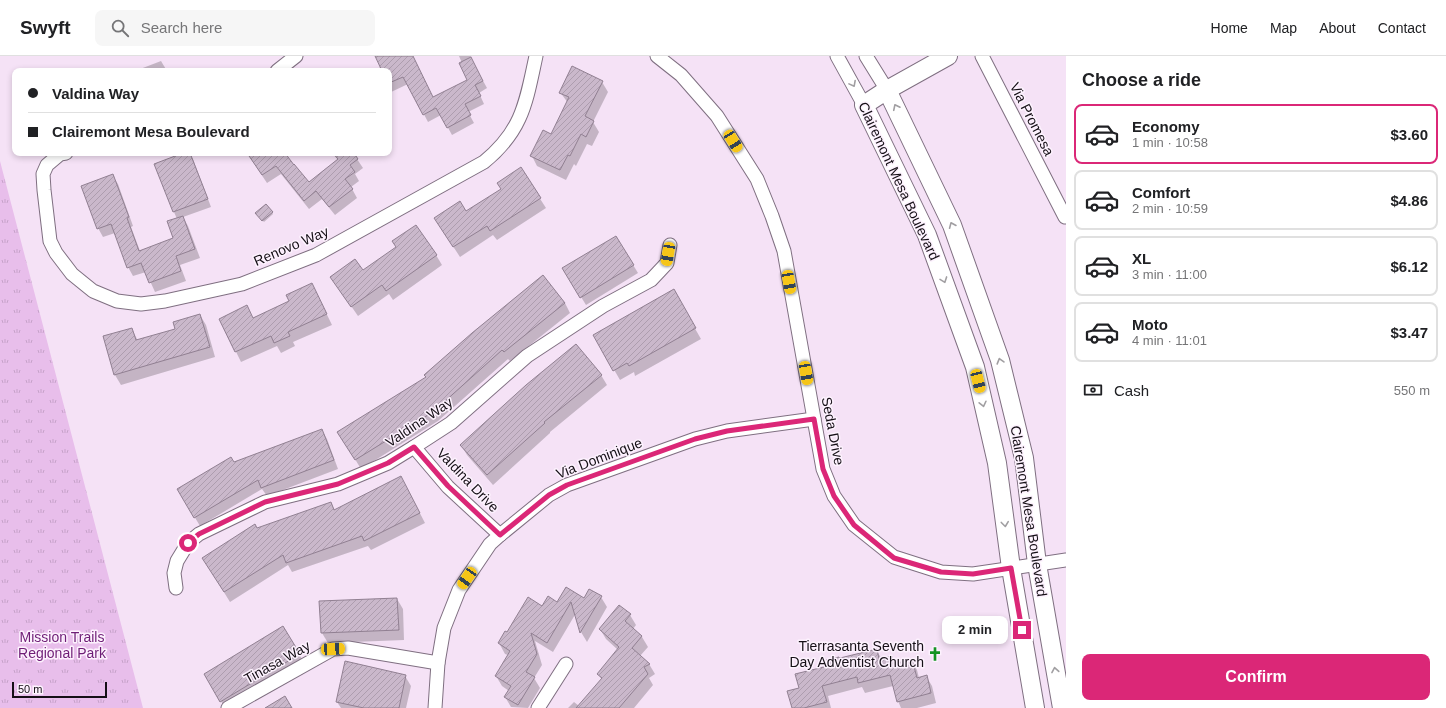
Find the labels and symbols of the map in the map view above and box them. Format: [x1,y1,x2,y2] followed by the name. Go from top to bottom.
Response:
[848,80,856,87] one-way arrow
[1007,80,1057,158] street label: Via Promesa
[855,99,943,263] street label: Clairemont Mesa Boulevard
[893,104,901,112] one-way arrow
[722,128,744,154] car
[948,221,956,228] one-way arrow
[251,223,331,269] street label: Renovo Way
[660,241,676,267] car
[781,269,797,295] car
[939,277,947,284] one-way arrow
[997,358,1005,364] one-way arrow
[798,360,814,386] car
[969,368,987,394] car
[383,394,455,450] street label: Valdina Way
[819,395,848,467] street label: Seda Drive
[979,401,987,407] one-way arrow
[1008,424,1050,598] street label: Clairemont Mesa Boulevard
[554,434,644,482] street label: Via Dominique
[434,445,502,515] street label: Valdina Drive
[1000,521,1009,527] one-way arrow
[179,534,197,552] route start
[455,565,479,591] car
[942,616,1008,644] callout: 2 min
[1013,621,1031,639] route end
[18,629,107,661] park label: Mission Trails Regional Park
[241,637,313,687] street label: Tinasa Way
[789,638,924,670] place label: Tierrasanta Seventh Day Adventist Church
[321,642,345,656] car
[927,646,943,662] church icon: Tierrasanta Seventh Day Adventist Church
[1051,666,1060,673] one-way arrow
[12,680,107,699] scale bar

